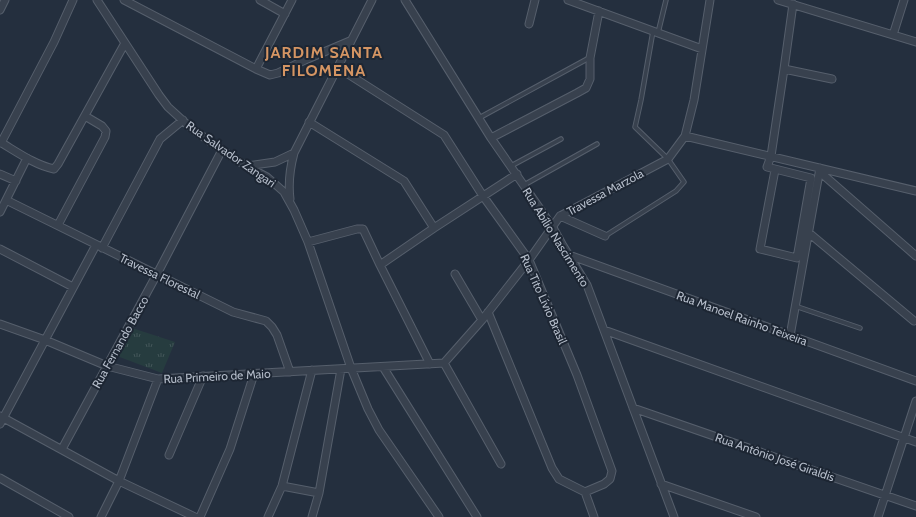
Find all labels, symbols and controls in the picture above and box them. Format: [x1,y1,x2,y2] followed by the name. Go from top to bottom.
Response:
[264,43,383,80] district label: JARDIM SANTA FILOMENA
[183,118,279,190] street label: Rua Salvador Zangari
[564,165,646,219] street label: Travessa Marzola
[519,185,593,290] street label: Rua Abílio Nascimento
[117,250,203,302] street label: Travessa Florestal
[517,252,571,347] street label: Rua Tito Lívio Brasil
[675,287,810,349] street label: Rua Manoel Rainho Teixeira
[88,293,152,391] street label: Rua Fernando Bacco
[163,366,271,386] street label: Rua Primeiro de Maio
[713,430,837,484] street label: Rua Antônio José Giraldis

